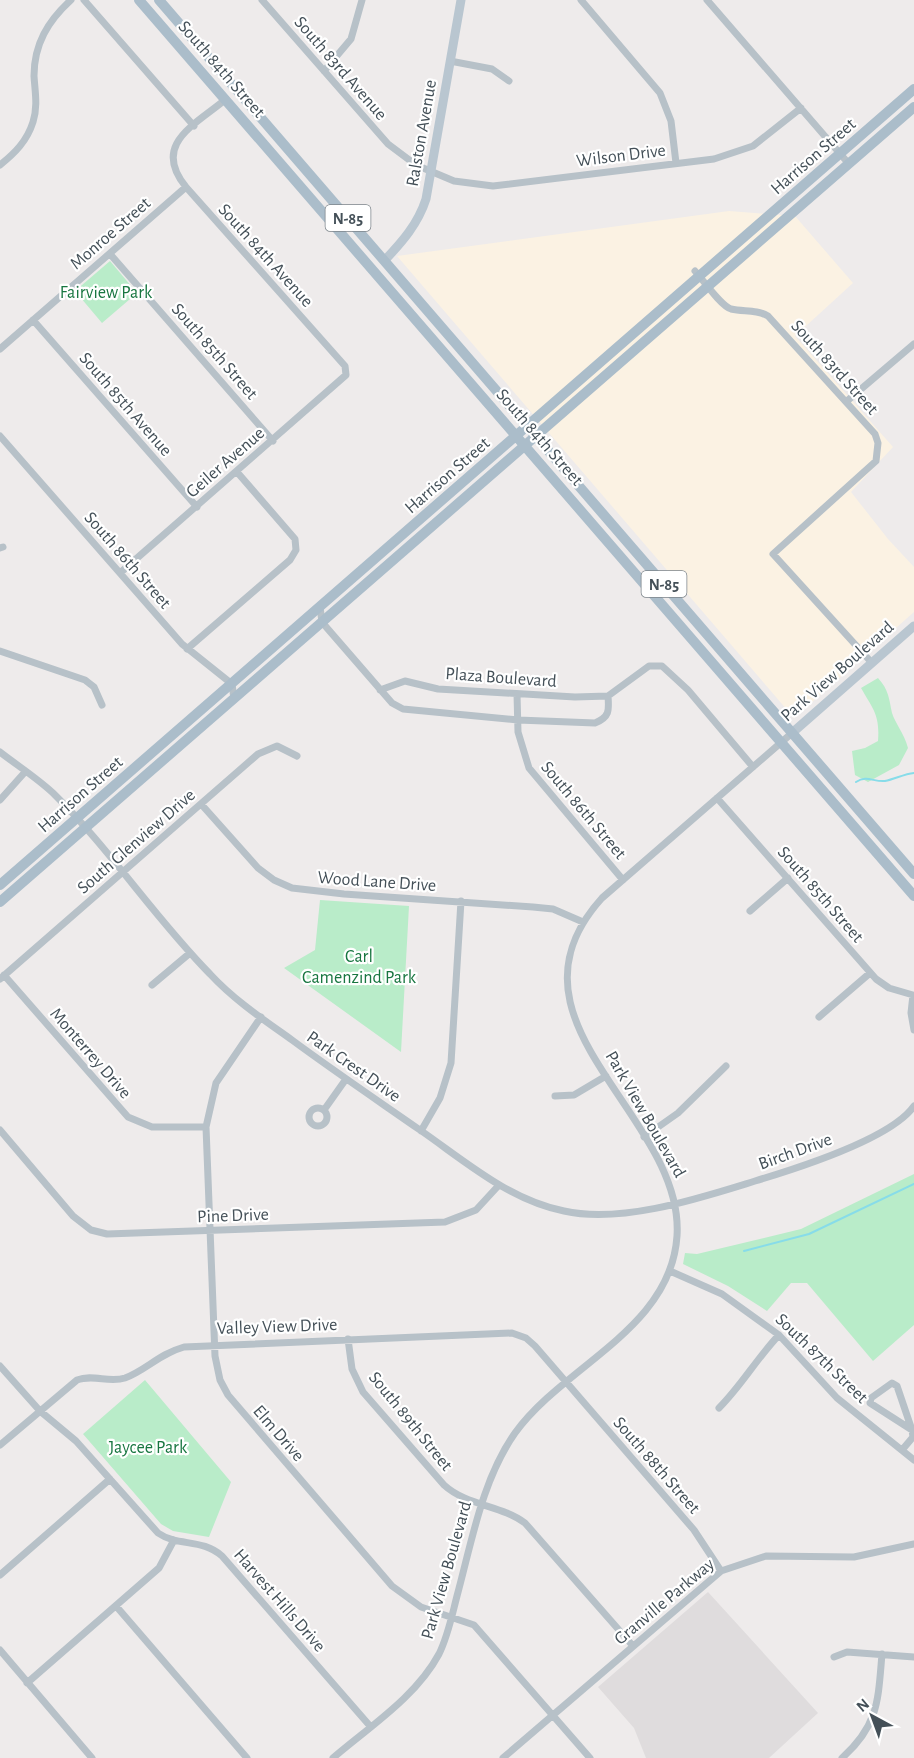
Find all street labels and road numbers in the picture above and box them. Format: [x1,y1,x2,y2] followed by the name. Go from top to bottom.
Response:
[291,13,390,124] street label: South 83rd Avenue
[174,18,268,122] street label: South 84th Street
[404,78,440,188] street label: Ralston Avenue
[768,115,860,198] street label: Harrison Street
[575,142,667,170] street label: Wilson Drive
[67,194,154,273] street label: Monroe Street
[214,201,316,311] street label: South 84th Avenue
[326,205,370,231] road number: N-85
[168,300,261,403] street label: South 85th Street
[787,317,881,419] street label: South 83rd Street
[76,349,175,460] street label: South 85th Avenue
[492,386,586,490] street label: South 84th Street
[183,424,268,501] street label: Geiler Avenue
[402,434,494,517] street label: Harrison Street
[81,509,174,613] street label: South 86th Street
[642,571,686,597] road number: N-85
[778,618,897,725] street label: Park View Boulevard
[445,665,557,691] street label: Plaza Boulevard
[35,753,127,836] street label: Harrison Street
[537,758,629,863] street label: South 86th Street
[74,786,199,898] street label: South Glenview Drive
[774,843,867,946] street label: South 85th Street
[317,869,437,895] street label: Wood Lane Drive
[46,1005,134,1102] street label: Monterrey Drive
[303,1028,404,1106] street label: Park Crest Drive
[602,1048,689,1181] street label: Park View Boulevard
[756,1130,834,1173] street label: Birch Drive
[197,1206,269,1226] street label: Pine Drive
[772,1310,871,1407] street label: South 87th Street
[216,1316,338,1338] street label: Valley View Drive
[365,1369,456,1475] street label: South 89th Street
[249,1402,307,1465] street label: Elm Drive
[610,1414,703,1518] street label: South 88th Street
[419,1499,475,1641] street label: Park View Boulevard
[230,1546,329,1656] street label: Harvest Hills Drive
[611,1555,718,1649] street label: Granville Parkway

